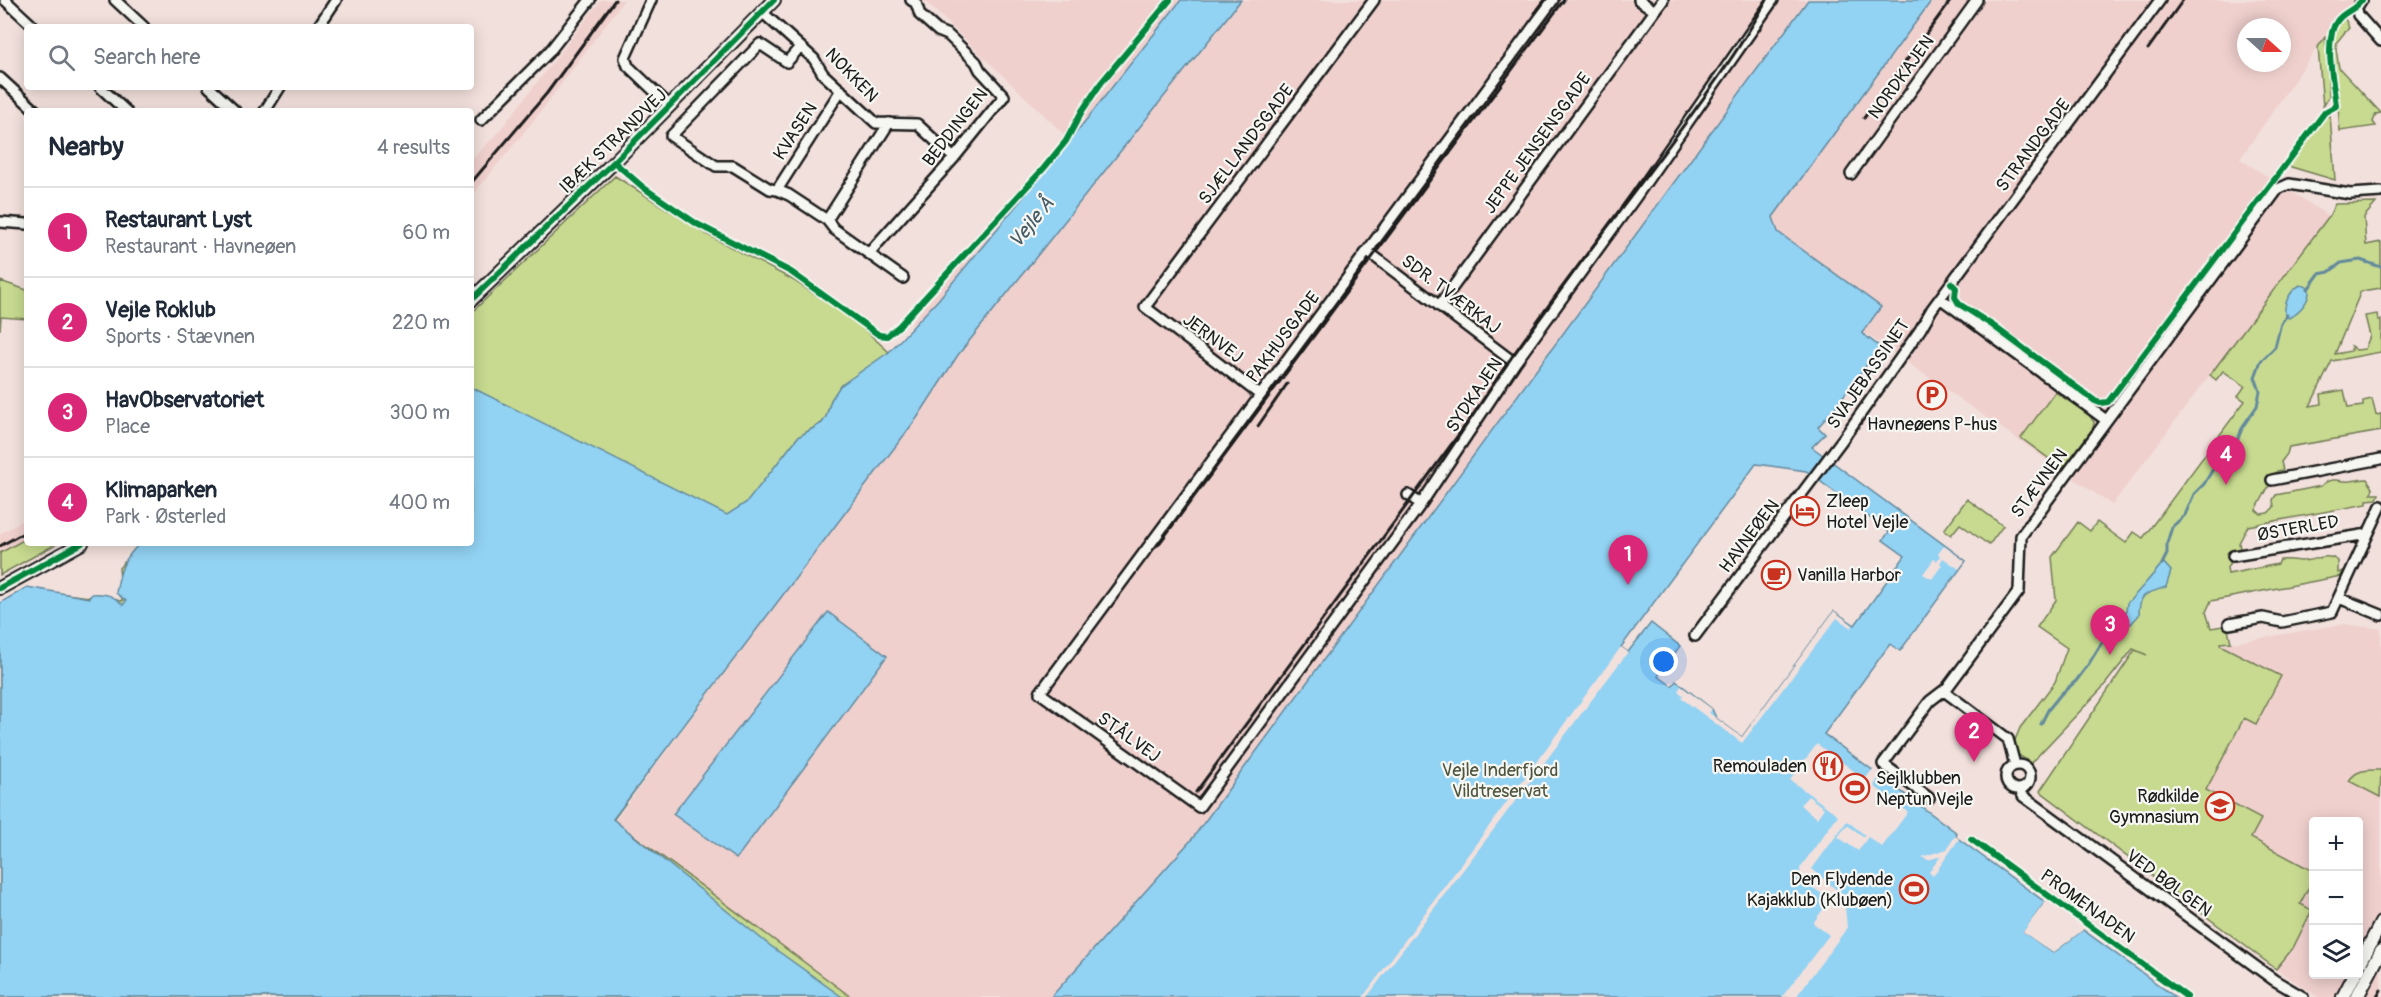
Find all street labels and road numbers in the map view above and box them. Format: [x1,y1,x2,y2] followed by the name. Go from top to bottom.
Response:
[1863,31,1940,124] street label: NORDKAJEN
[820,43,883,108] street label: NOKKEN
[1478,68,1596,218] street label: JEPPE JENSENSGADE
[1194,79,1299,209] street label: SJÆLLANDSGADE
[555,84,672,198] street label: IBÆK STRANDVEJ
[918,84,993,171] street label: BEDDINGEN
[1991,94,2076,196] street label: STRANDGADE
[768,98,823,165] street label: KVASEN
[1397,250,1505,339] street label: SDR. TVÆRKAJ
[1242,287,1325,388] street label: PAKHUSGADE
[1178,308,1247,368] street label: JERNVEJ
[1822,315,1915,434] street label: SVAJEBASSINET
[1441,353,1508,437] street label: SYDKAJEN
[2006,444,2073,523] street label: STÆVNEN
[1714,495,1785,578] street label: HAVNEØEN
[2255,510,2341,547] street label: ØSTERLED
[1093,706,1165,768] street label: STÅLVEJ
[2121,844,2216,922] street label: VED BØLGEN
[2036,864,2140,948] street label: PROMENADEN

